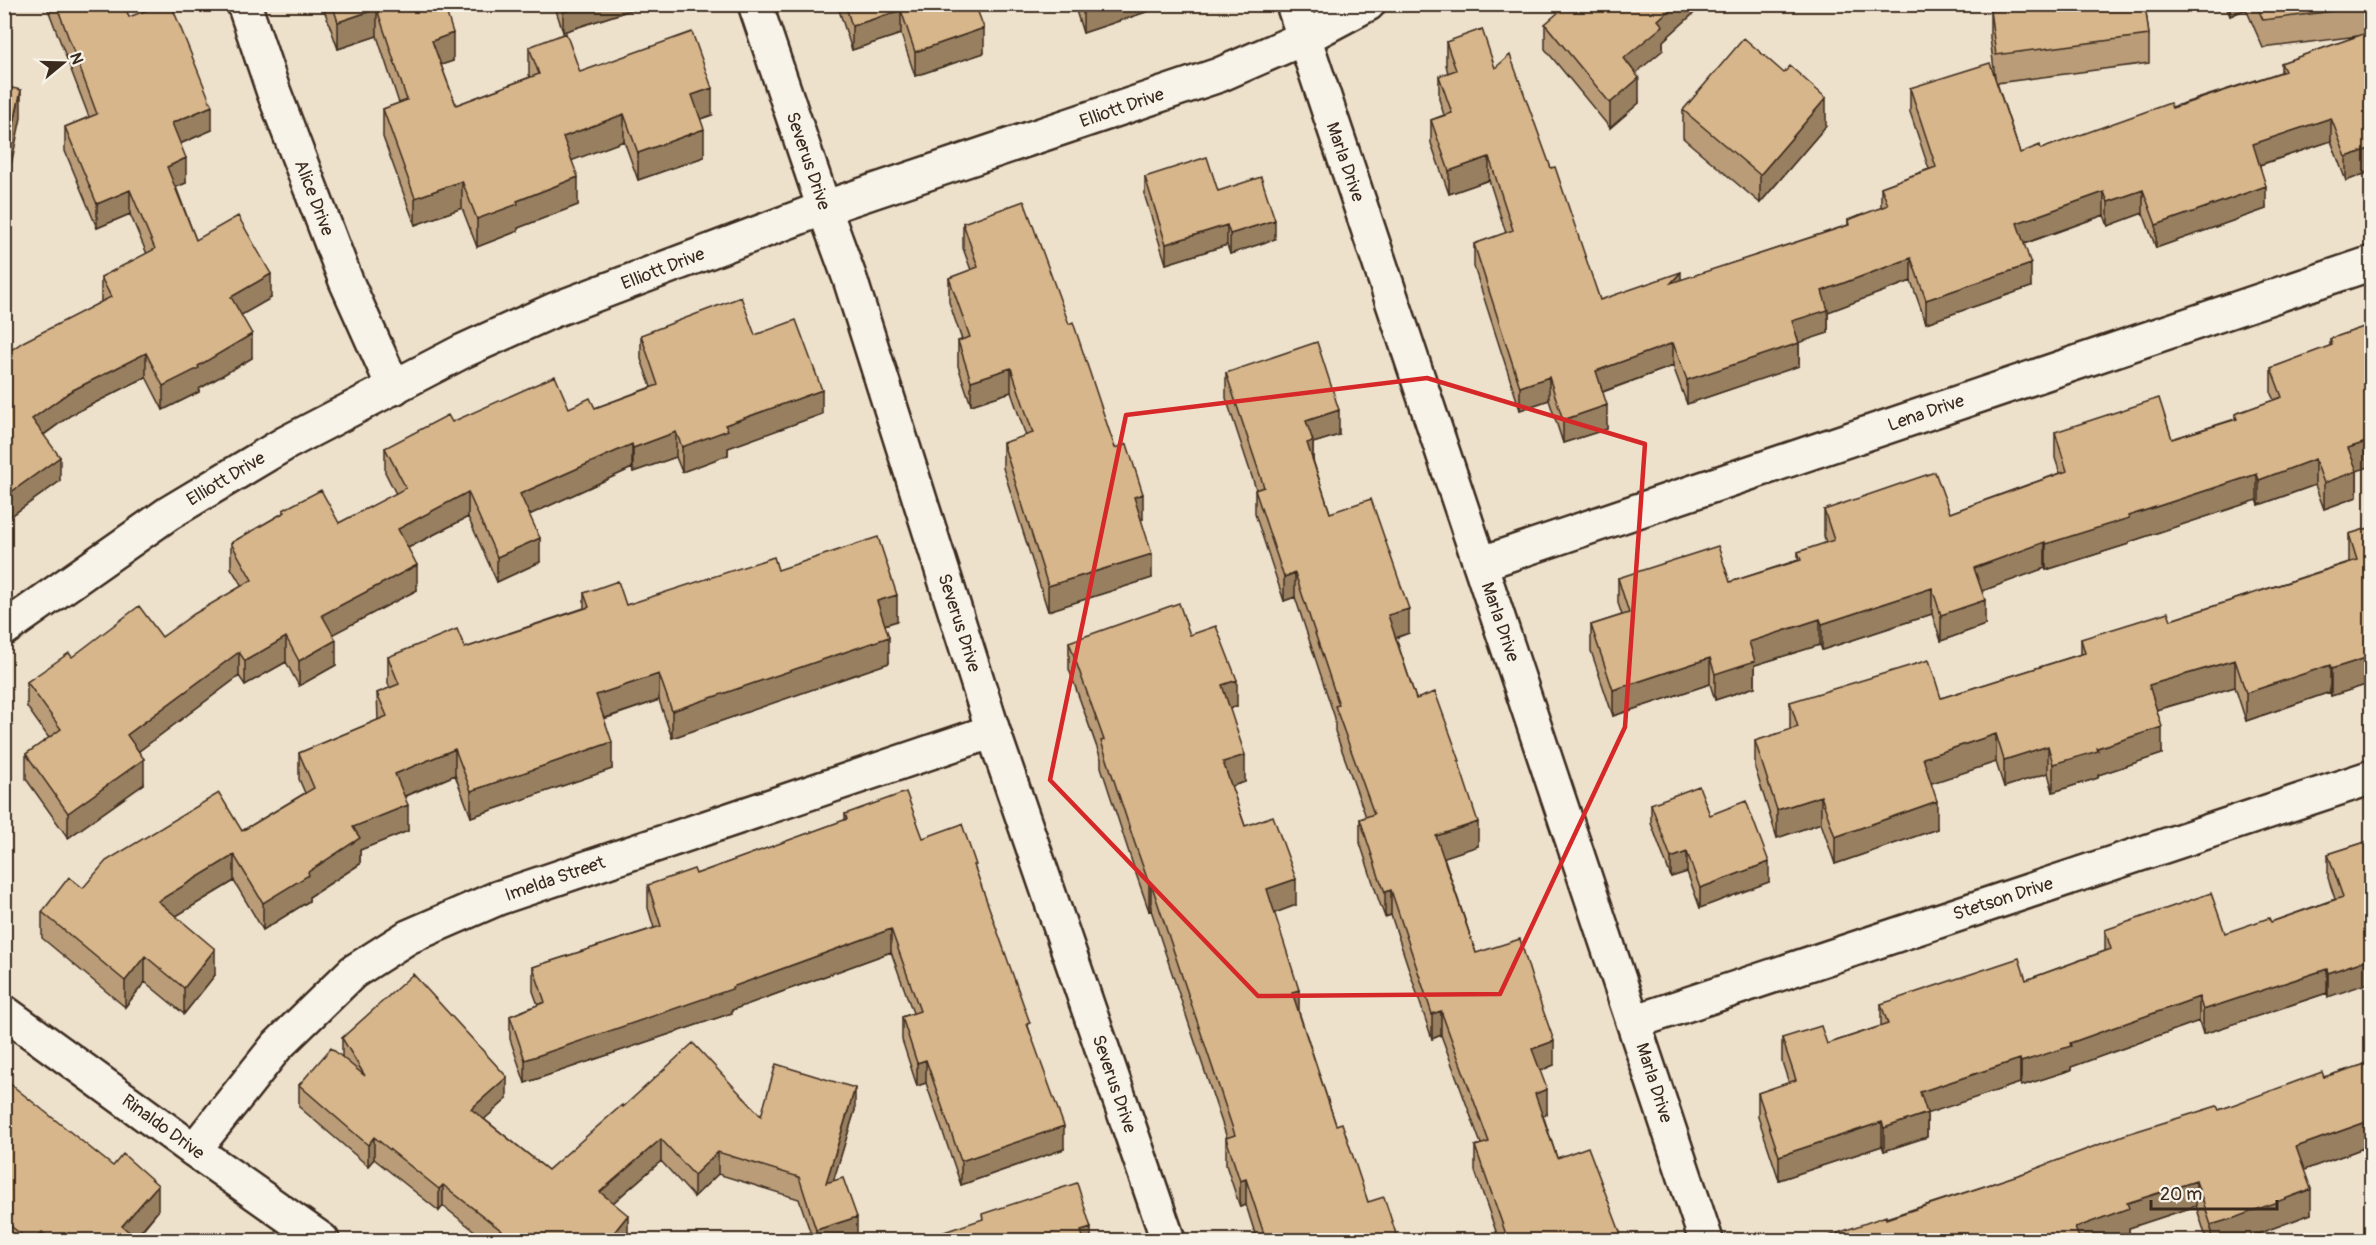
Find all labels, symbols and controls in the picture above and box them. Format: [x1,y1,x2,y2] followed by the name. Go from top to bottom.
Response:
[33,33,93,93] north arrow
[65,50,88,67] text: N
[1077,83,1167,133] street label: Elliott Drive
[780,109,836,213] street label: Severus Drive
[1321,119,1369,205] street label: Marla Drive
[289,157,339,239] street label: Alice Drive
[618,243,708,295] street label: Elliott Drive
[1885,389,1967,437] street label: Lena Drive
[183,447,270,511] street label: Elliott Drive
[932,571,986,675] street label: Severus Drive
[1476,579,1524,665] street label: Marla Drive
[502,851,609,907] street label: Imelda Street
[1950,872,2056,926] street label: Stetson Drive
[1086,1032,1142,1136] street label: Severus Drive
[1630,1040,1678,1126] street label: Marla Drive
[117,1089,209,1165] street label: Rinaldo Drive
[2151,1173,2277,1211] scale bar
[2160,1183,2202,1206] text: 20 m

